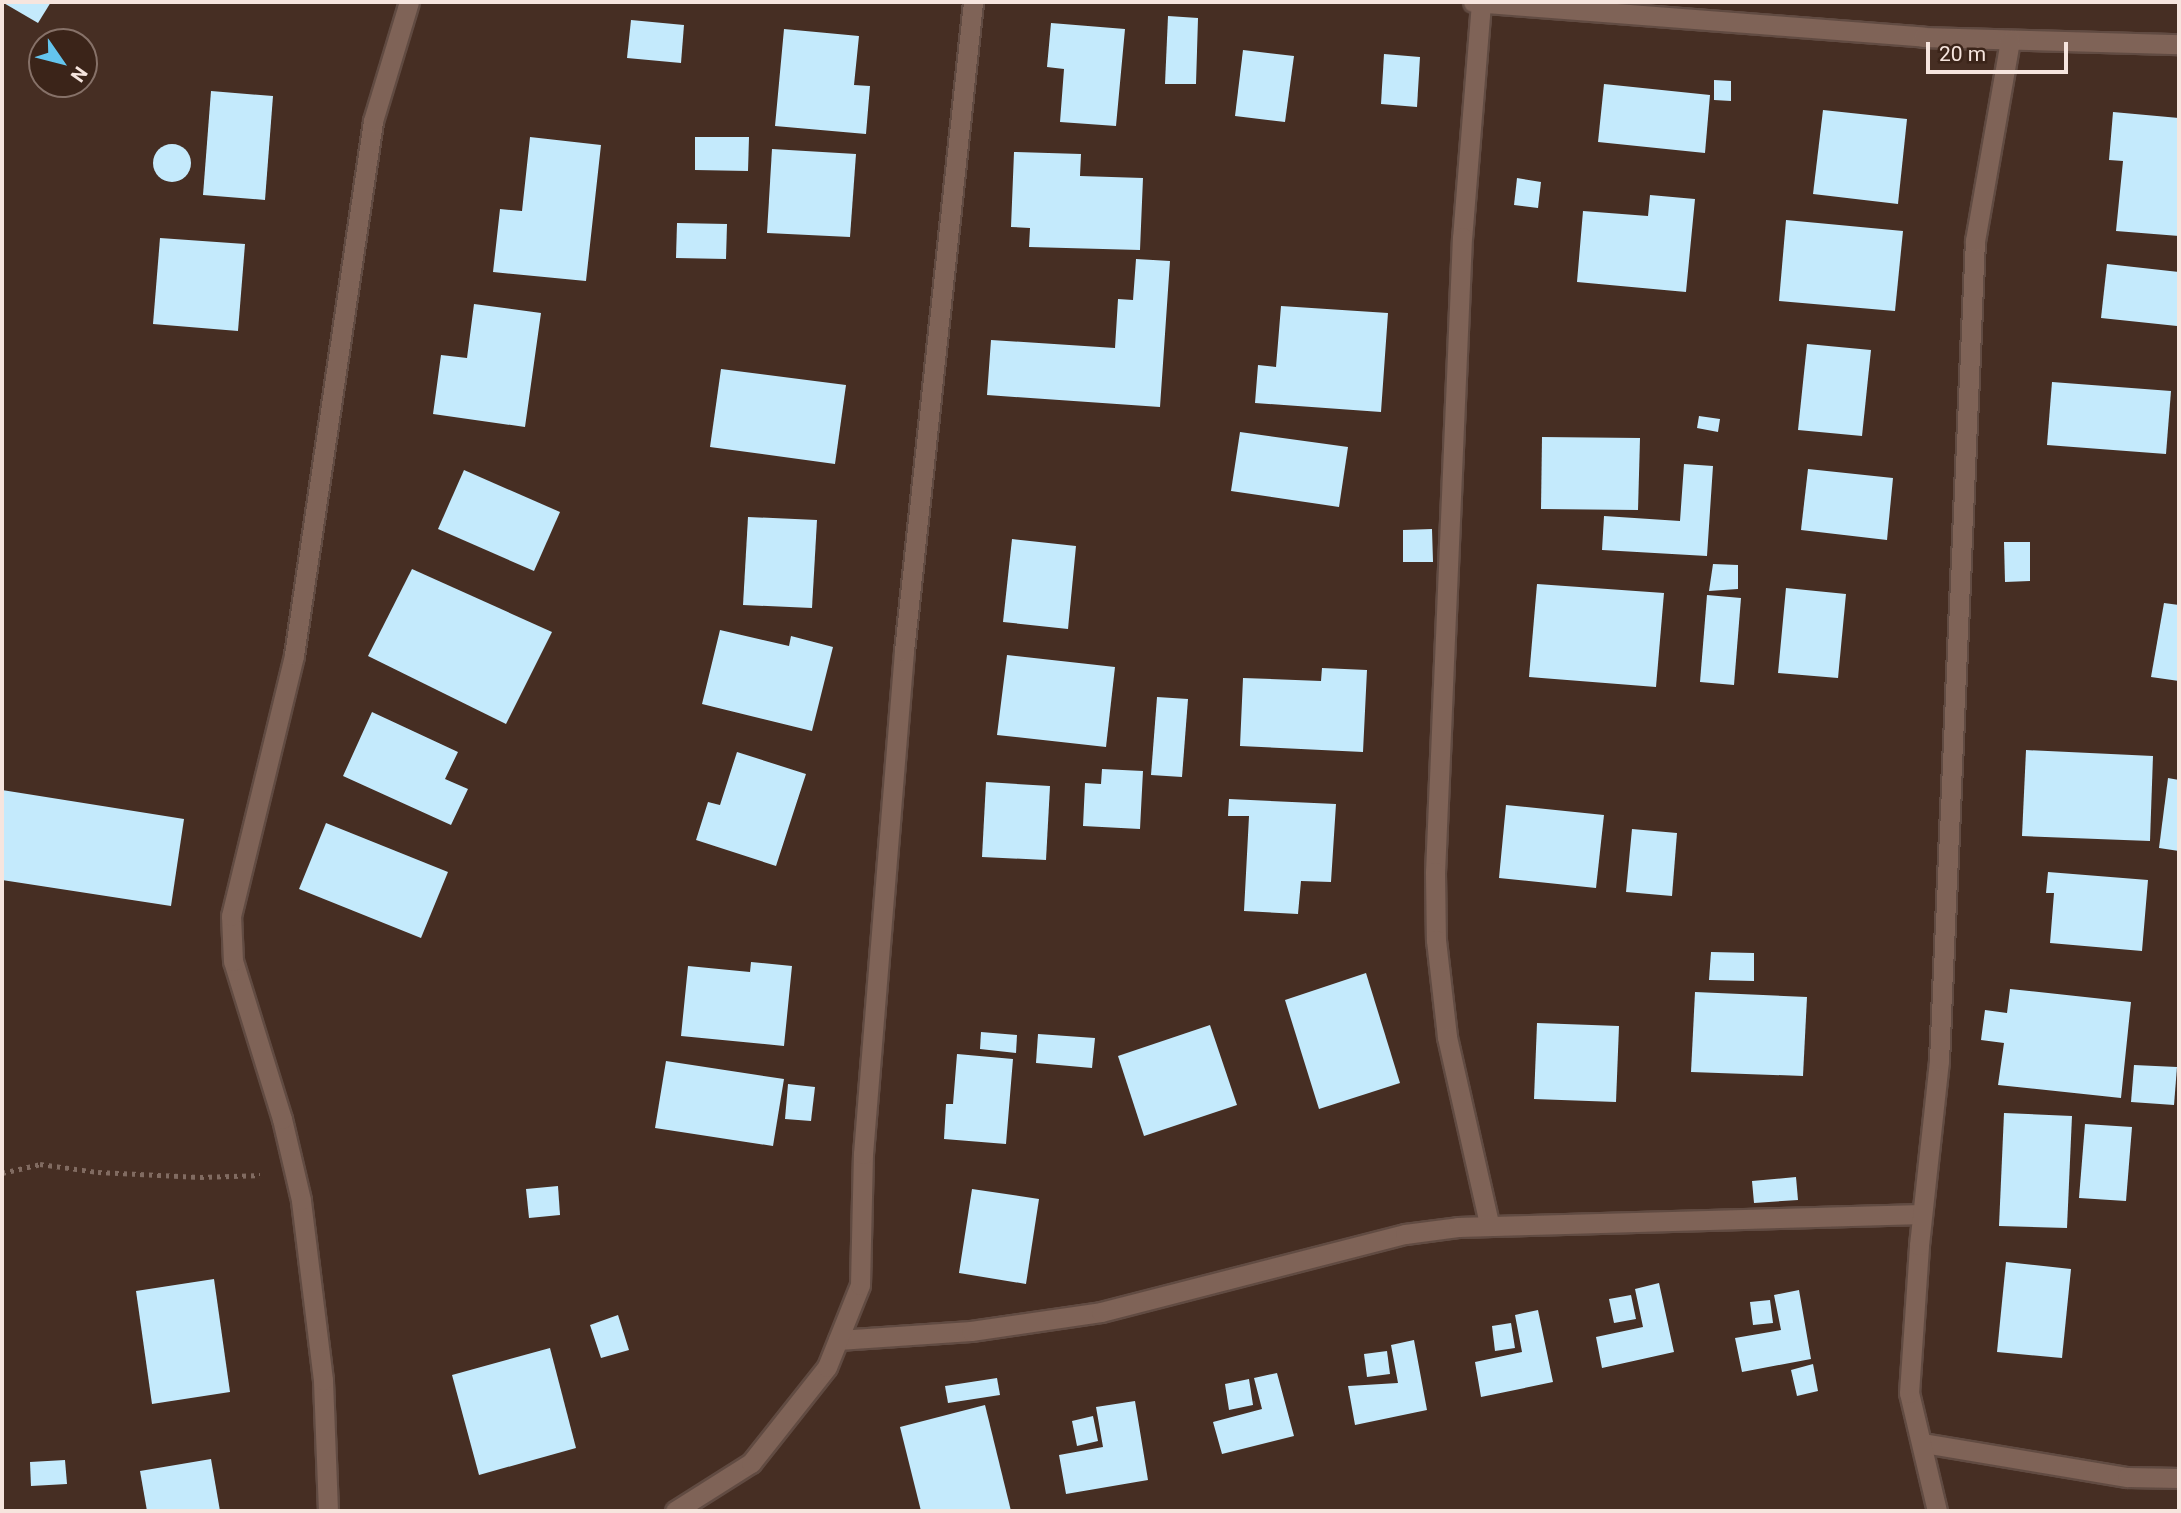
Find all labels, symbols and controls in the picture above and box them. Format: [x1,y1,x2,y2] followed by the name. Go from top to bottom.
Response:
[28,28,98,98] north arrow
[1929,28,2071,72] scale bar
[1939,42,1986,66] text: 20 m
[66,62,92,86] text: N

